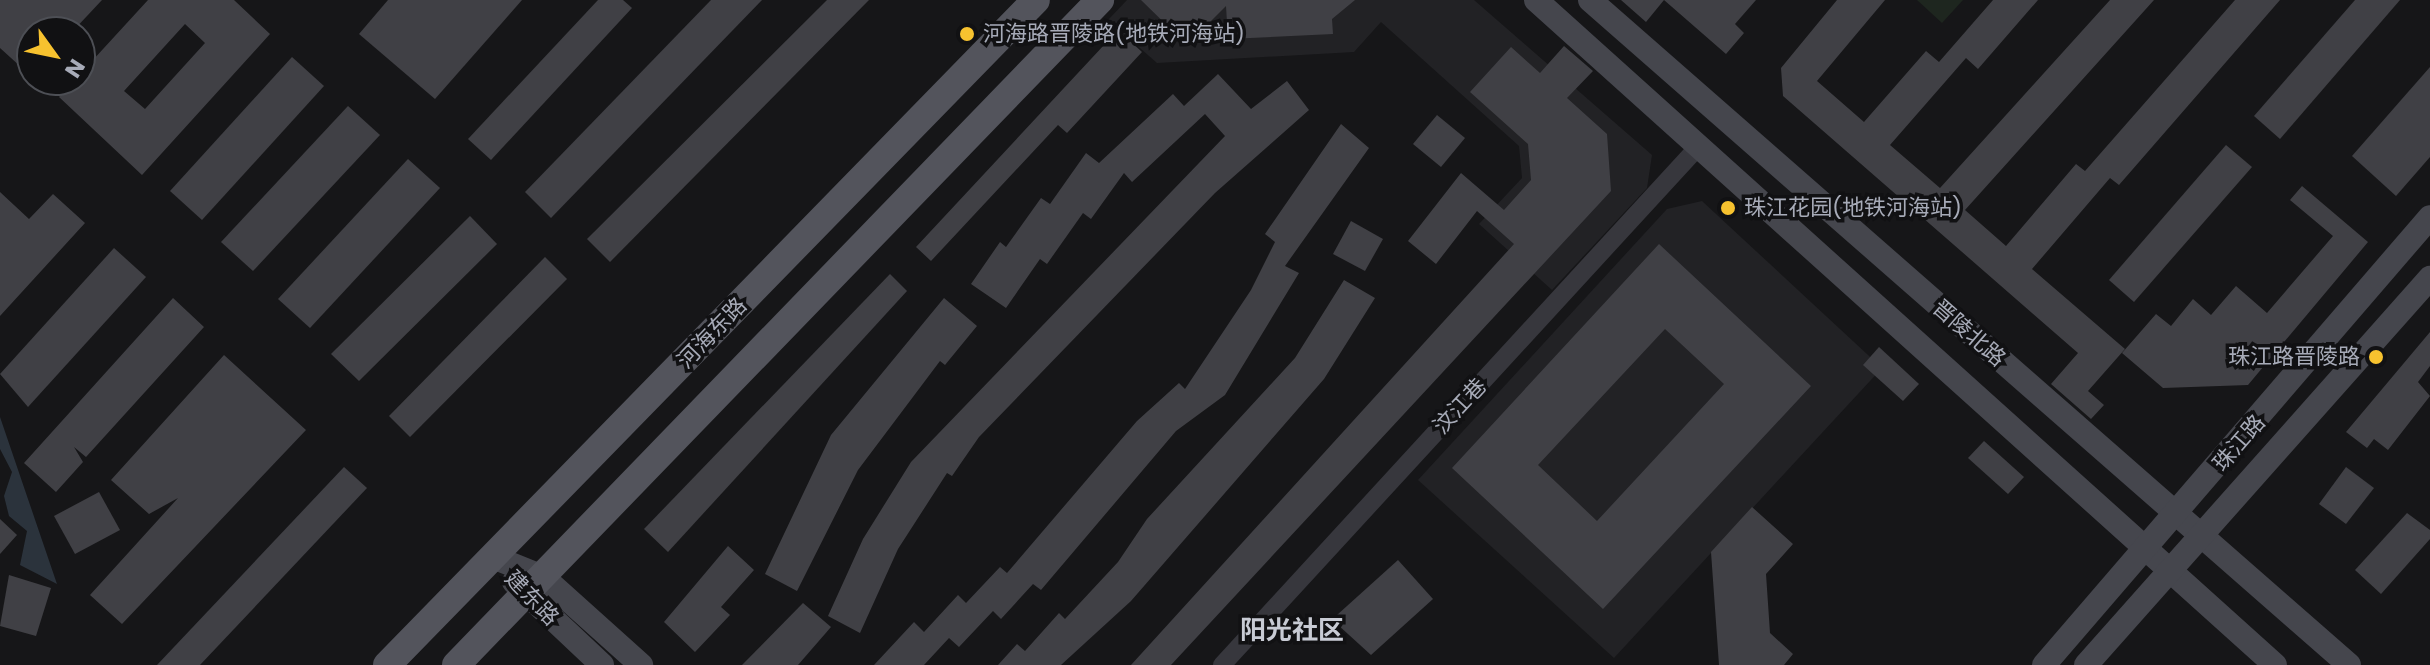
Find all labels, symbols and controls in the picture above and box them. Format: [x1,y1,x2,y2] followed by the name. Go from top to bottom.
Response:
[16,16,96,96] north arrow
[983,21,1245,47] place label: 河海路晋陵路(地铁河海站)
[958,25,976,43] marker: 河海路晋陵路(地铁河海站)
[57,53,92,84] text: N
[1744,195,1962,221] place label: 珠江花园(地铁河海站)
[1719,199,1737,217] marker: 珠江花园(地铁河海站)
[672,292,752,374] street label: 河海东路
[1927,294,2011,372] street label: 晋陵北路
[2228,344,2360,370] place label: 珠江路晋陵路
[2367,348,2385,366] marker: 珠江路晋陵路
[1428,373,1492,439] street label: 汶江巷
[2207,409,2271,477] street label: 珠江路
[500,565,564,631] street label: 建东路
[1240,615,1344,647] district label: 阳光社区

